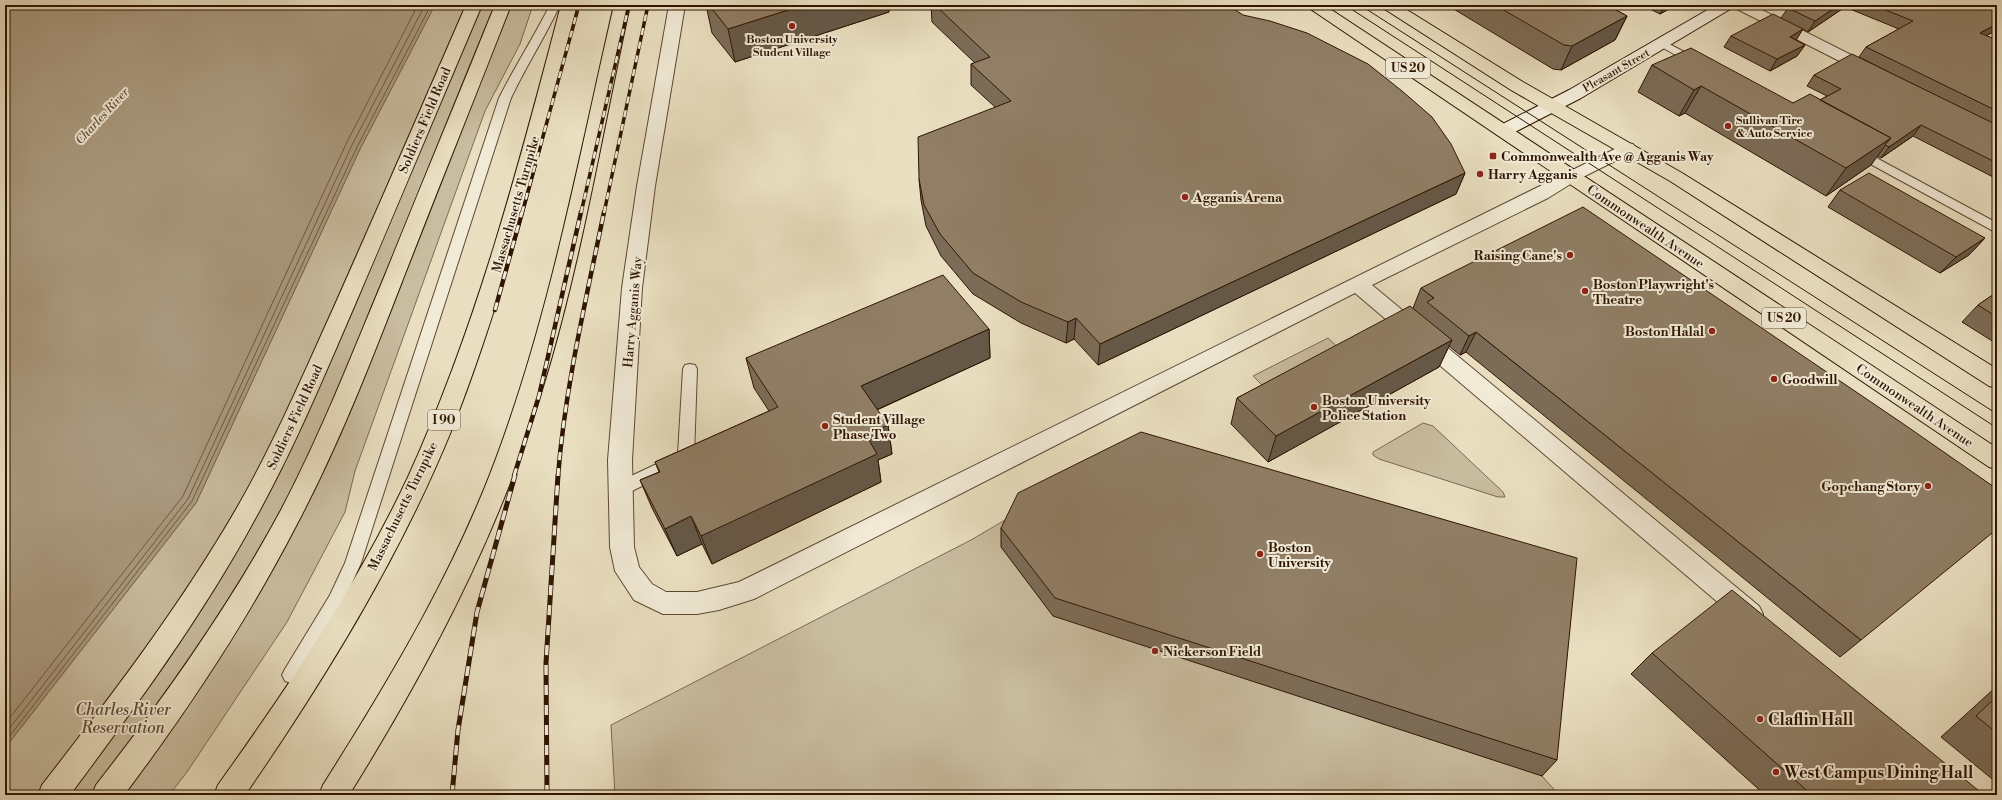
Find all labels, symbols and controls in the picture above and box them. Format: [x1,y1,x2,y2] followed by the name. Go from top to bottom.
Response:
[787,21,797,31] marker: Boston University Student Village
[746,33,838,60] place label: Boston University Student Village
[1581,46,1653,96] street label: Pleasant Street
[1386,58,1430,78] road number: US 20
[395,64,455,176] street label: Soldiers Field Road
[72,84,133,148] water label: Charles River
[1736,114,1813,141] place label: Sullivan Tire & Auto Service
[1723,121,1733,131] marker: Sullivan Tire & Auto Service
[489,134,543,275] street label: Massachusetts Turnpike
[1501,149,1714,165] place label: Commonwealth Ave @ Agganis Way
[1488,151,1498,161] marker: Commonwealth Ave @ Agganis Way
[1488,167,1578,183] place label: Harry Agganis
[1475,169,1485,179] marker: Harry Agganis
[1584,182,1707,272] street label: Commonwealth Avenue
[1192,190,1283,206] place label: Agganis Arena
[1180,192,1190,202] marker: Agganis Arena
[1474,248,1562,264] place label: Raising Cane's
[1565,250,1575,260] marker: Raising Cane's
[620,255,646,368] street label: Harry Agganis Way
[1593,277,1715,308] place label: Boston Playwright's Theatre
[1580,286,1590,296] marker: Boston Playwright's Theatre
[1762,308,1806,328] road number: US 20
[1625,324,1705,340] place label: Boston Halal
[1707,326,1717,336] marker: Boston Halal
[1853,361,1976,451] street label: Commonwealth Avenue
[264,362,327,473] street label: Soldiers Field Road
[1782,372,1838,388] place label: Goodwill
[1769,374,1779,384] marker: Goodwill
[1322,393,1431,424] place label: Boston University Police Station
[1309,402,1319,412] marker: Boston University Police Station
[428,410,460,430] road number: I 90
[833,412,925,443] place label: Student Village Phase Two
[820,421,830,431] marker: Student Village Phase Two
[365,439,441,574] street label: Massachusetts Turnpike
[1821,479,1920,495] place label: Gopchang Story
[1923,481,1933,491] marker: Gopchang Story
[1268,540,1331,571] place label: Boston University
[1255,549,1265,559] marker: Boston University
[1163,644,1261,660] place label: Nickerson Field
[1150,646,1160,656] marker: Nickerson Field
[75,700,172,738] park label: Charles River Reservation
[1768,710,1854,730] place label: Claflin Hall
[1755,714,1765,724] marker: Claflin Hall
[1783,763,1974,783] place label: West Campus Dining Hall
[1771,767,1781,777] marker: West Campus Dining Hall

